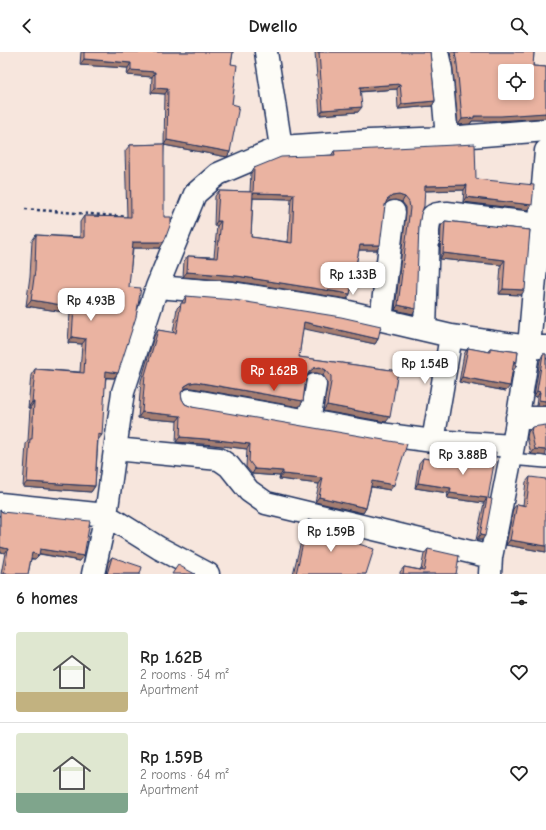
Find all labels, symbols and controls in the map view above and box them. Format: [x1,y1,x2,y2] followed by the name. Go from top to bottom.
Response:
[16,15,38,37] icon: back
[508,15,530,37] icon: search
[248,16,298,37] text: Dwello
[498,64,534,100] map controls
[498,64,534,100] button: locate
[312,262,394,296] pin: Rp 1.33B
[329,267,377,282] text: Rp 1.33B
[50,288,132,322] pin: Rp 4.93B
[67,293,115,308] text: Rp 4.93B
[384,351,466,385] pin: Rp 1.54B
[401,356,449,371] text: Rp 1.54B
[233,358,315,392] pin: Rp 1.62B
[250,363,298,378] text: Rp 1.62B
[422,442,504,476] pin: Rp 3.88B
[439,447,488,462] text: Rp 3.88B
[290,519,372,553] pin: Rp 1.59B
[307,524,355,539] text: Rp 1.59B
[508,587,530,609] icon: filters
[16,589,78,608] text: 6 homes
[48,648,96,696] icon: home
[140,648,202,667] text: Rp 1.62B
[508,661,530,683] icon: heart
[140,667,229,682] text: 2 rooms · 54 m²
[140,682,198,697] text: Apartment
[140,748,203,767] text: Rp 1.59B
[48,749,96,797] icon: home
[508,762,530,784] icon: heart
[140,767,229,782] text: 2 rooms · 64 m²
[140,782,198,797] text: Apartment

